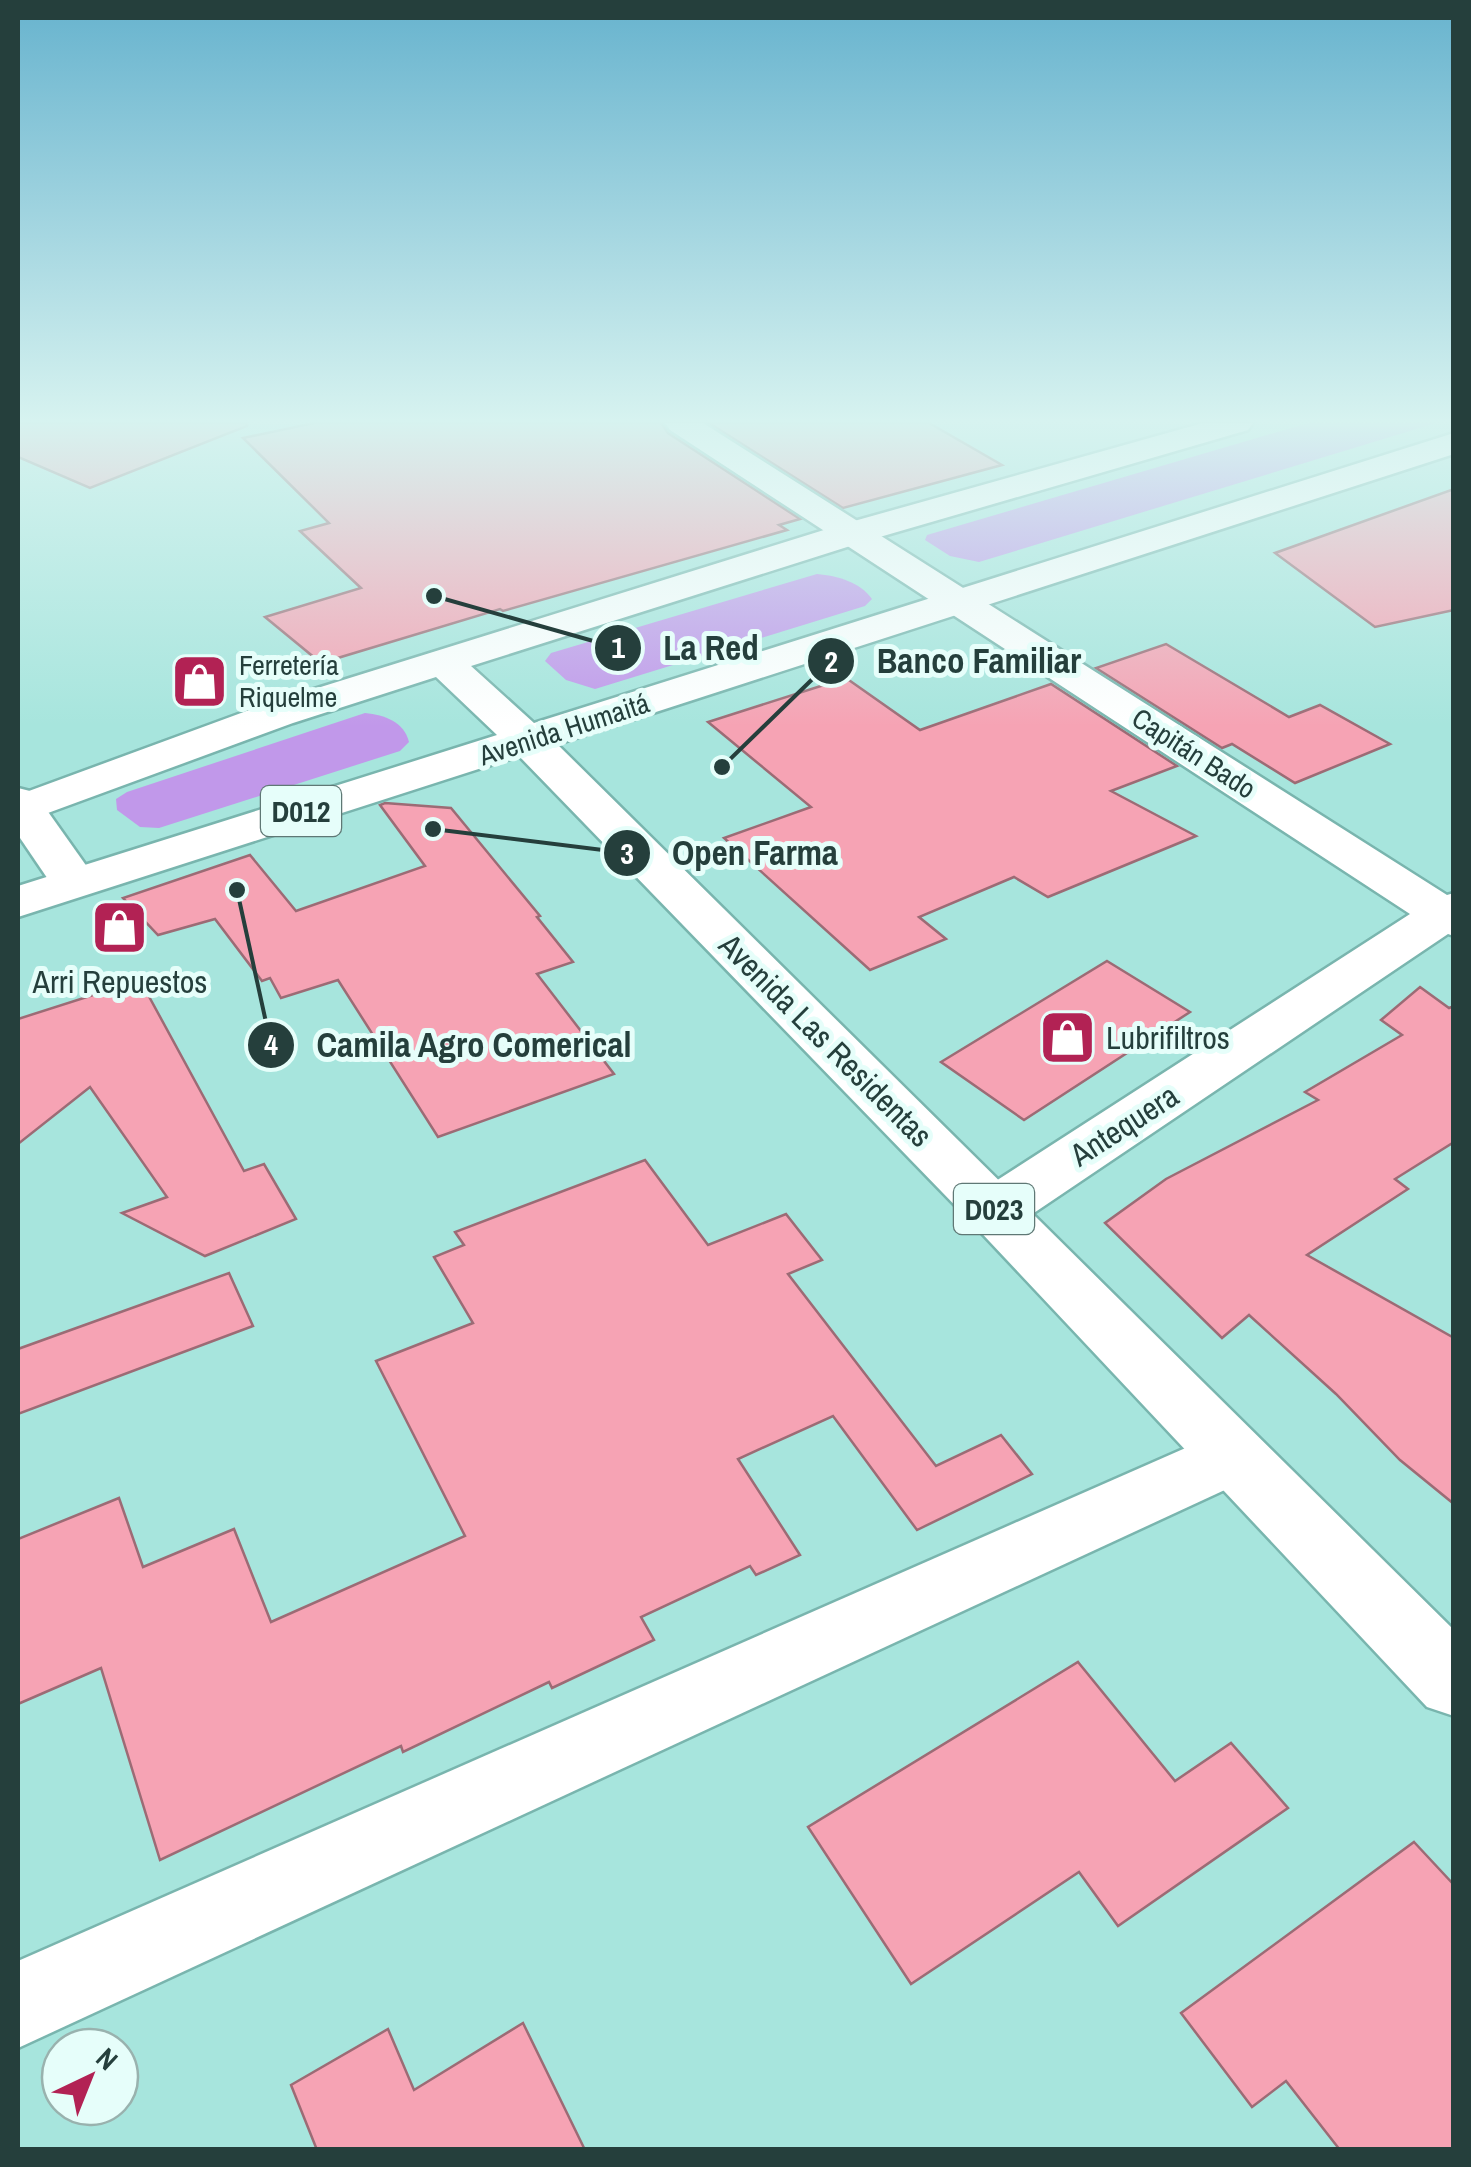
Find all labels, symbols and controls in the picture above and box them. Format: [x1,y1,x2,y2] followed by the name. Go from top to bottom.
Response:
[593,615,779,680] callout: La Red
[663,624,759,671] text: La Red
[611,627,625,667] text: 1
[806,629,1101,694] callout: Banco Familiar
[877,637,1082,684] text: Banco Familiar
[824,641,838,681] text: 2
[239,646,339,716] place label: Ferretería Riquelme
[170,651,230,711] shop icon: Ferretería Riquelme
[473,684,654,775] street label: Avenida Humaitá
[1125,699,1263,807] street label: Capitán Bado
[261,786,341,836] road number: D012
[602,821,858,886] callout: Open Farma
[672,829,838,876] text: Open Farma
[620,833,634,873] text: 3
[90,897,150,957] shop icon: Arri Repuestos
[709,923,942,1156] street label: Avenida Las Residentas
[31,960,208,1003] place label: Arri Repuestos
[1037,1007,1097,1067] shop icon: Lubrifiltros
[246,1012,652,1077] callout: Camila Agro Comerical
[1106,1016,1230,1059] place label: Lubrifiltros
[317,1021,631,1068] text: Camila Agro Comerical
[264,1024,278,1064] text: 4
[1061,1074,1187,1177] street label: Antequera
[954,1184,1034,1234] road number: D023
[40,2027,140,2127] north arrow
[88,2039,126,2078] text: N

